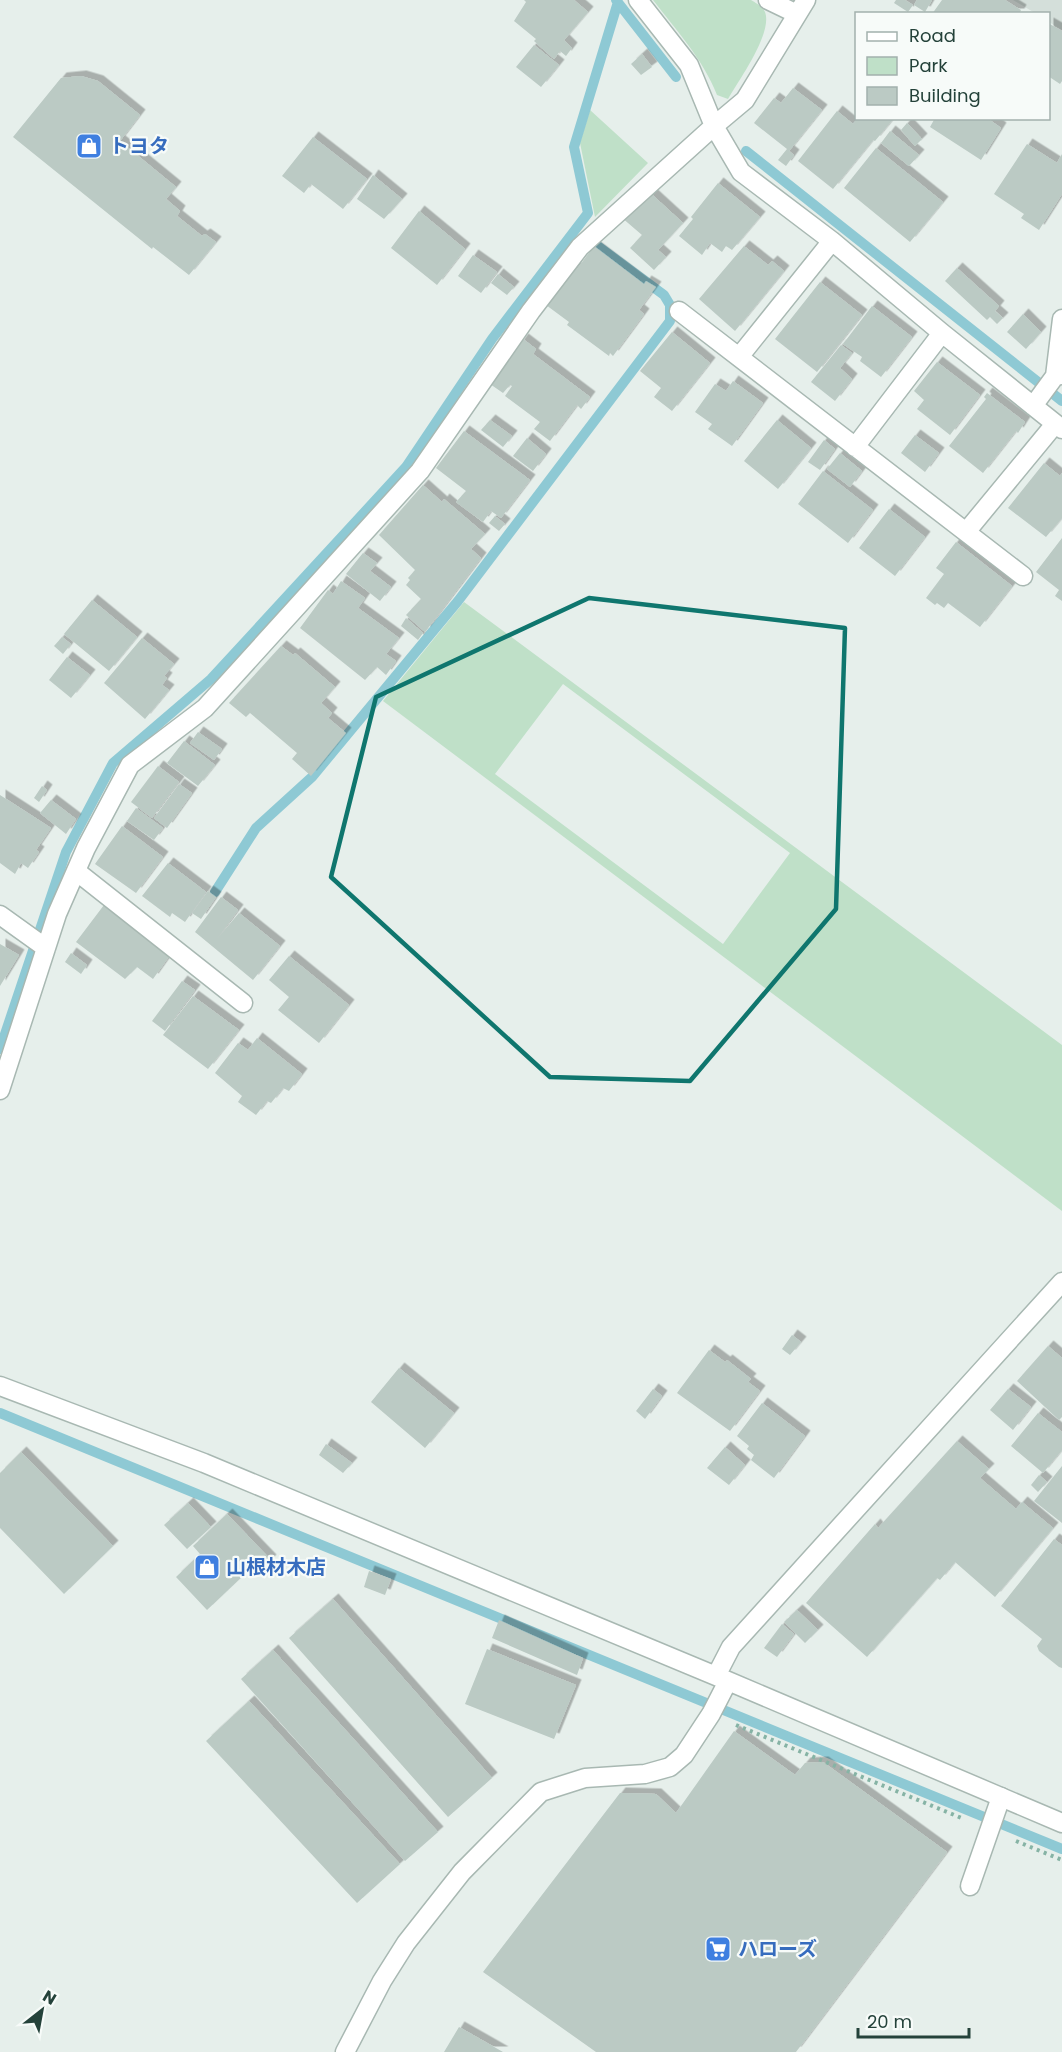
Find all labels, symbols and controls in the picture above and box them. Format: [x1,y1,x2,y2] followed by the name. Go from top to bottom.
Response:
[855,12,1050,120] legend
[909,23,956,48] text: Road
[909,53,948,78] text: Park
[909,83,981,108] text: Building
[74,131,104,161] shop icon: トヨタ
[109,132,169,160] place label: トヨタ
[192,1552,222,1582] shop icon: 山根材木店
[226,1553,326,1581] place label: 山根材木店
[703,1934,733,1964] supermarket icon: ハローズ
[738,1935,817,1963] place label: ハローズ
[12,1980,72,2040] north arrow
[38,1985,61,2011] text: N
[858,2001,969,2039] scale bar
[867,2009,912,2034] text: 20 m

